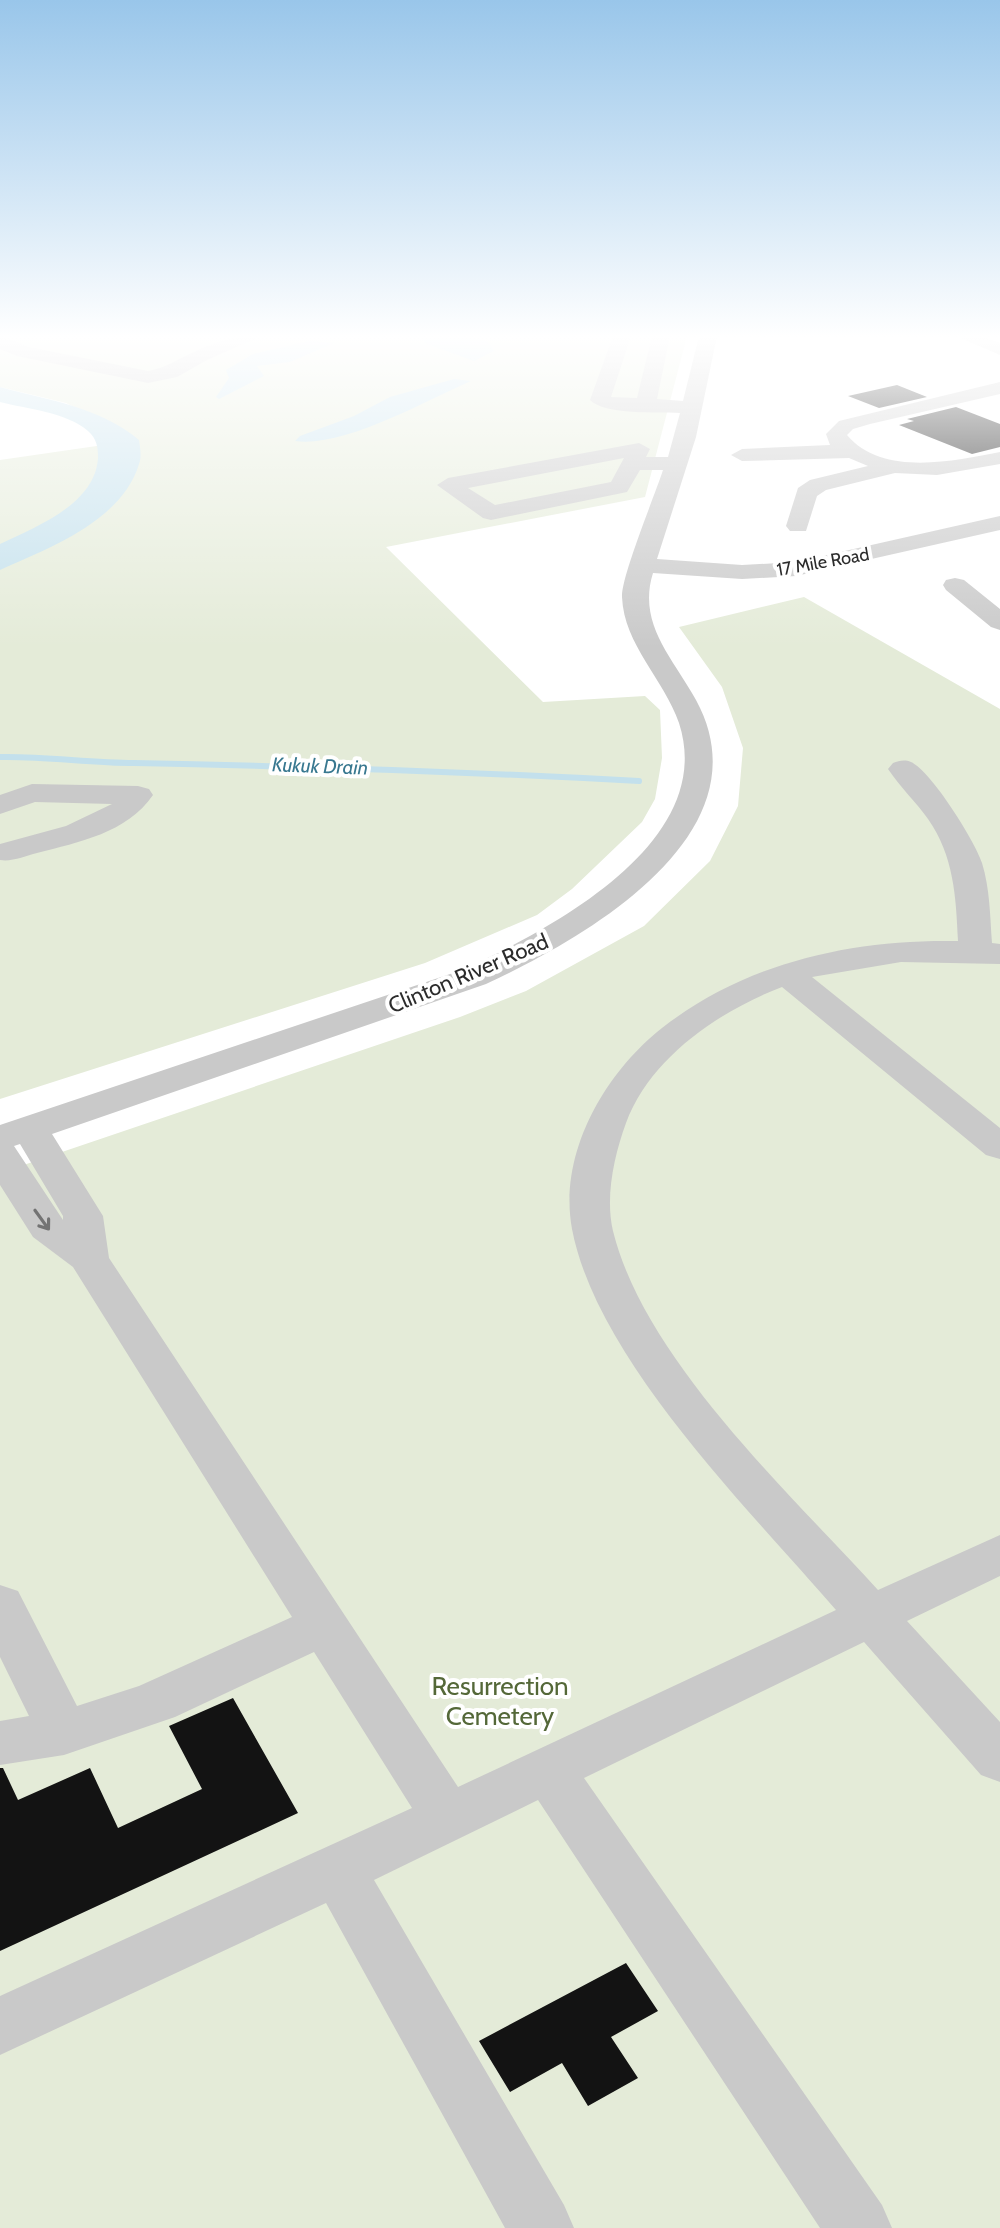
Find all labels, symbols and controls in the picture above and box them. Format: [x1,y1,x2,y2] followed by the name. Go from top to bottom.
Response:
[775,543,871,581] street label: 17 Mile Road
[272,752,368,780] water label: Kukuk Drain
[384,928,552,1019] street label: Clinton River Road
[34,1208,50,1230] one-way arrow
[431,1670,569,1732] park label: Resurrection Cemetery

